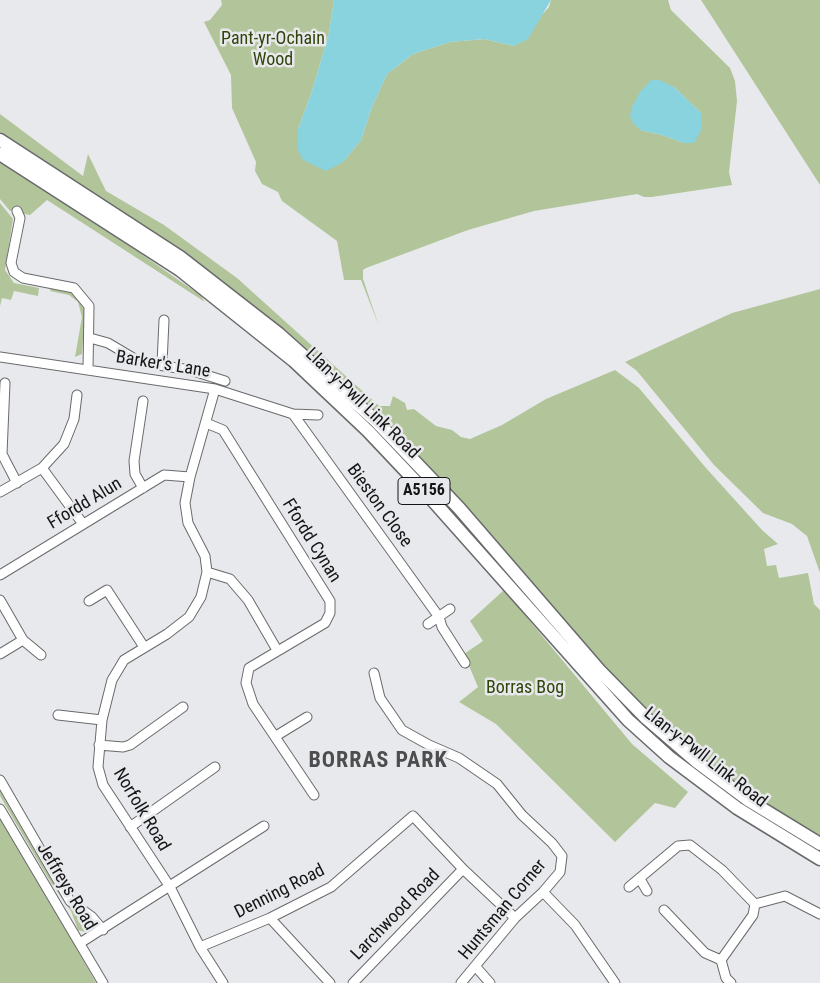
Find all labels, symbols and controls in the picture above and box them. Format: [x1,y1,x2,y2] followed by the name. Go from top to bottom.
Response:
[221,28,325,70] park label: Pant-yr-Ochain Wood
[300,344,424,464] street label: Llan-y-Pwll Link Road
[114,347,212,383] street label: Barker's Lane
[342,460,416,552] street label: Bieston Close
[44,473,126,535] street label: Ffordd Alun
[398,478,450,504] road number: A5156
[277,495,345,587] street label: Ffordd Cynan
[486,677,564,699] park label: Borras Bog
[639,703,771,813] street label: Llan-y-Pwll Link Road
[307,748,449,774] district label: BORRAS PARK
[108,765,174,855] street label: Norfolk Road
[31,839,101,935] street label: Jeffreys Road
[455,855,551,965] street label: Huntsman Corner
[231,860,329,924] street label: Denning Road
[347,865,445,965] street label: Larchwood Road

